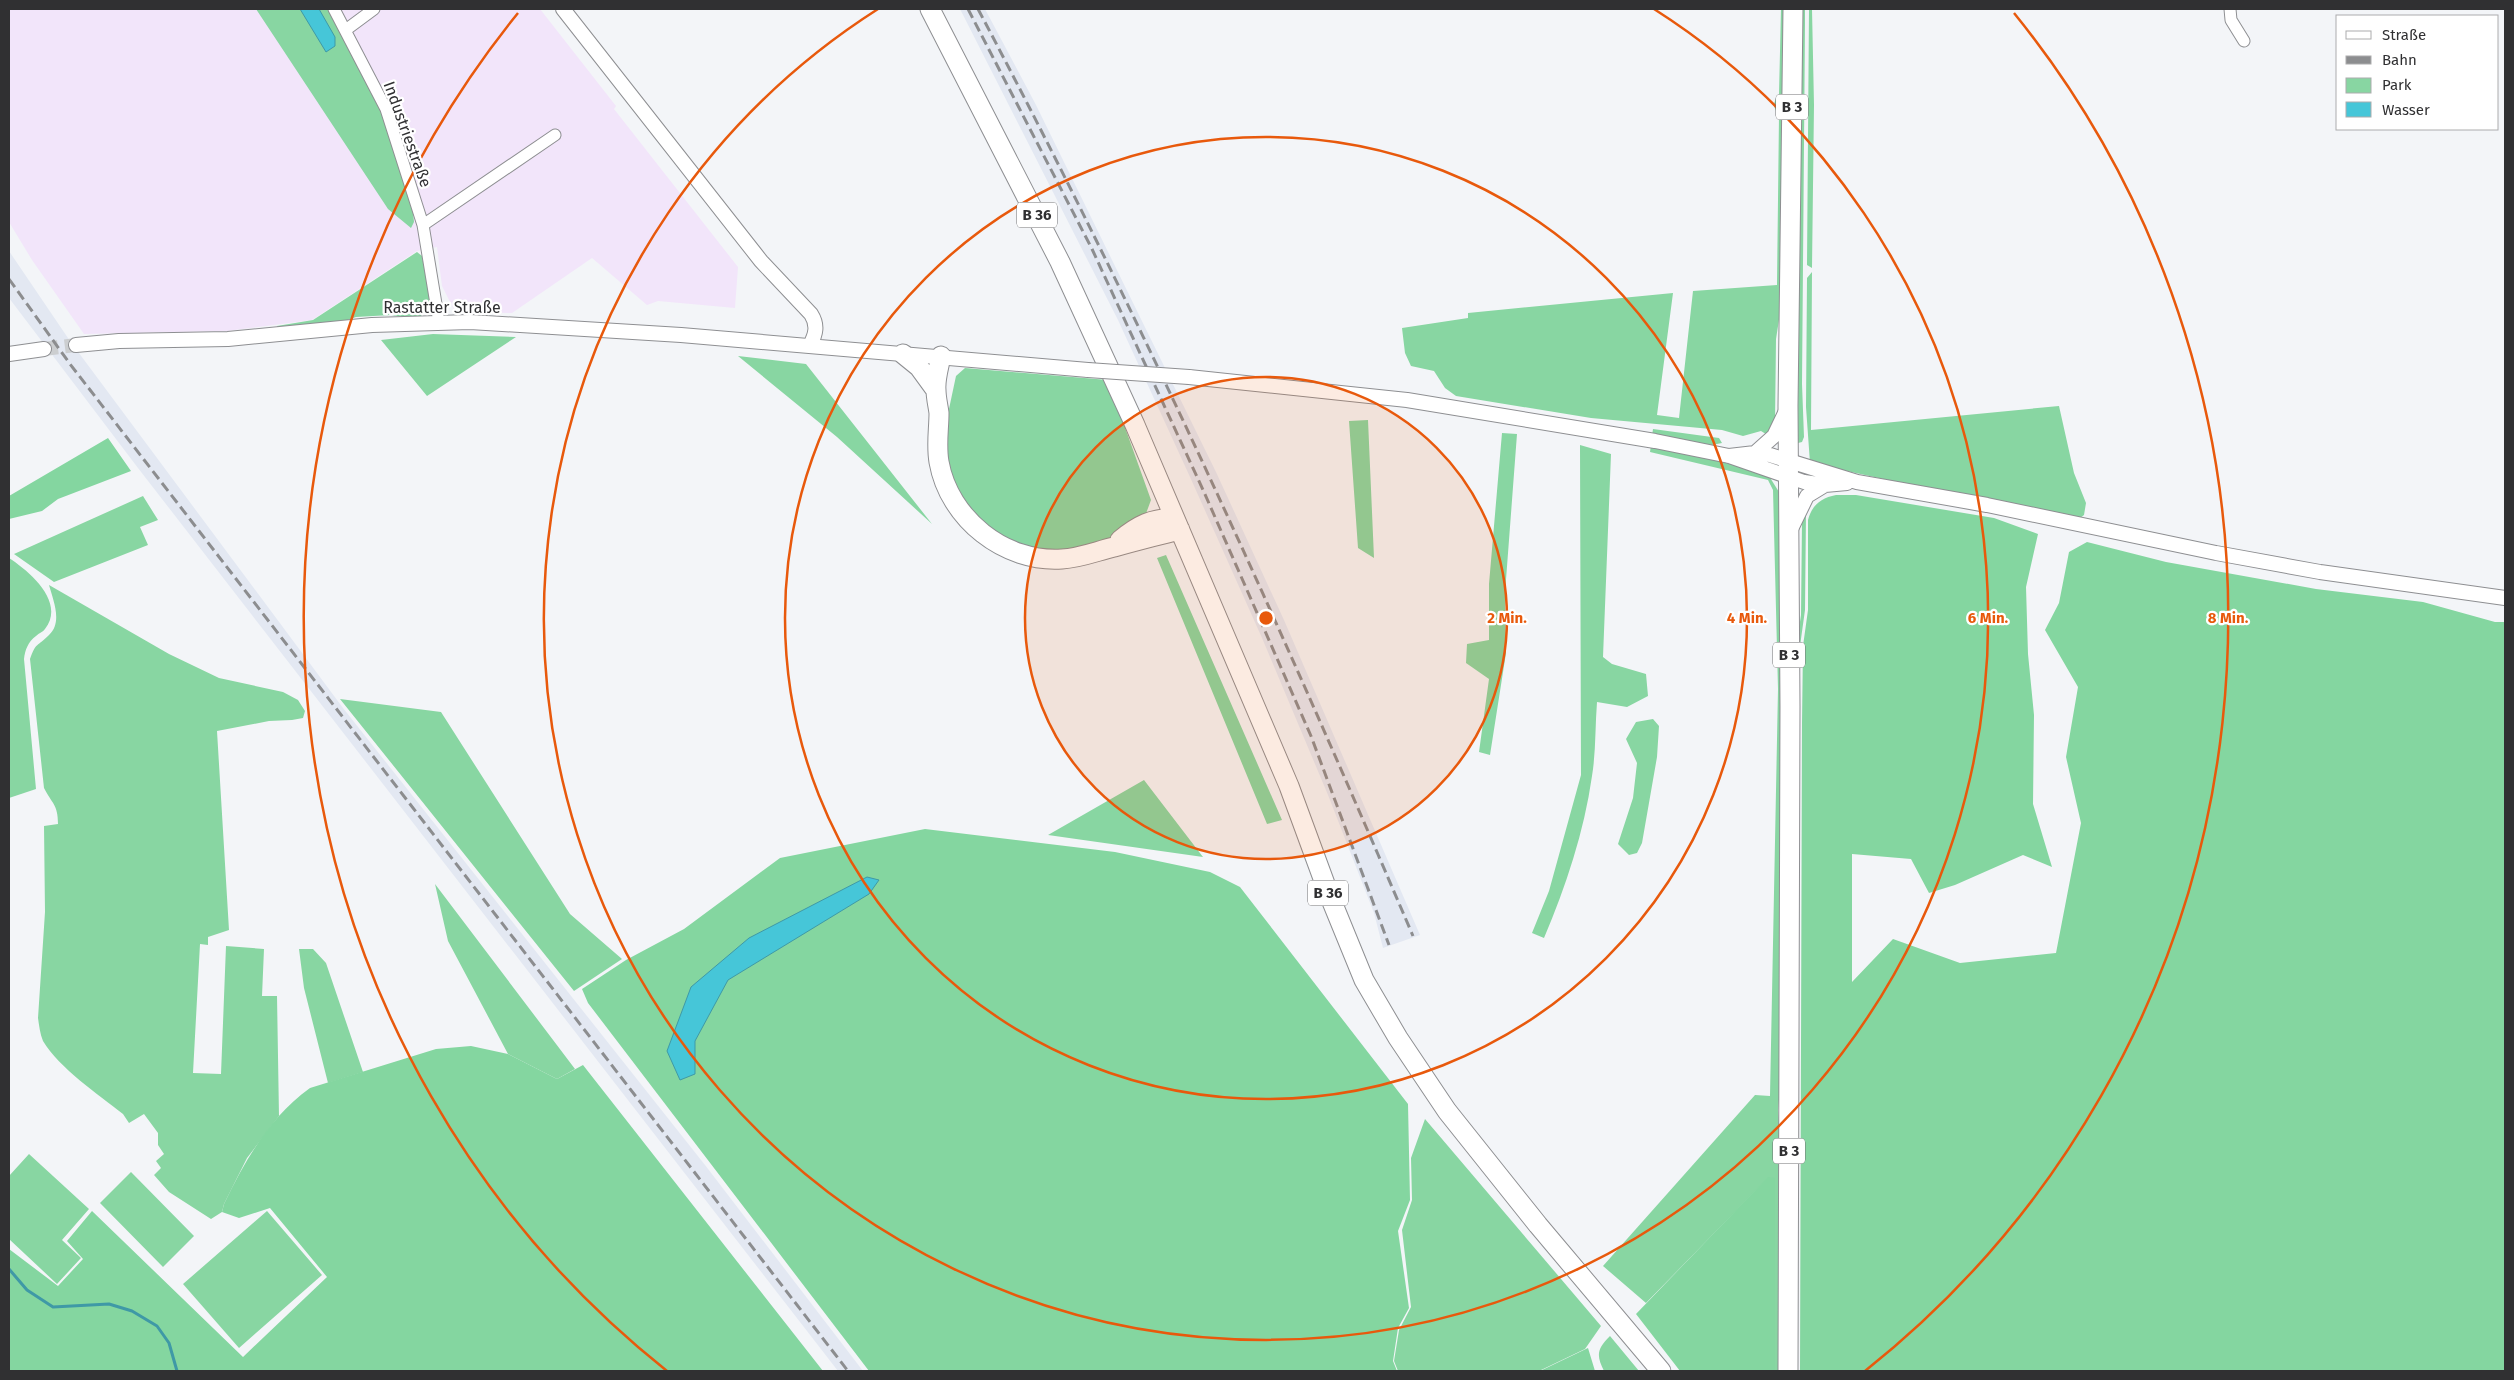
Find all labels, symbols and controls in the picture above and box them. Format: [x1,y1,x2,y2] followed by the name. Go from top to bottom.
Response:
[2336,15,2499,130] legend
[2382,26,2426,44] text: Straße
[2382,51,2417,69] text: Bahn
[2382,76,2412,94] text: Park
[380,79,436,190] street label: Industriestraße
[1776,94,1808,120] road number: B 3
[2382,101,2430,119] text: Wasser
[1017,202,1057,228] road number: B 36
[383,298,501,317] street label: Rastatter Straße
[1257,609,1275,627] centre of rings
[1487,609,1527,627] text: 2 Min.
[1727,609,1768,627] text: 4 Min.
[1968,609,2009,627] text: 6 Min.
[2208,609,2249,627] text: 8 Min.
[1773,642,1805,668] road number: B 3
[1308,880,1348,906] road number: B 36
[1773,1138,1805,1164] road number: B 3

